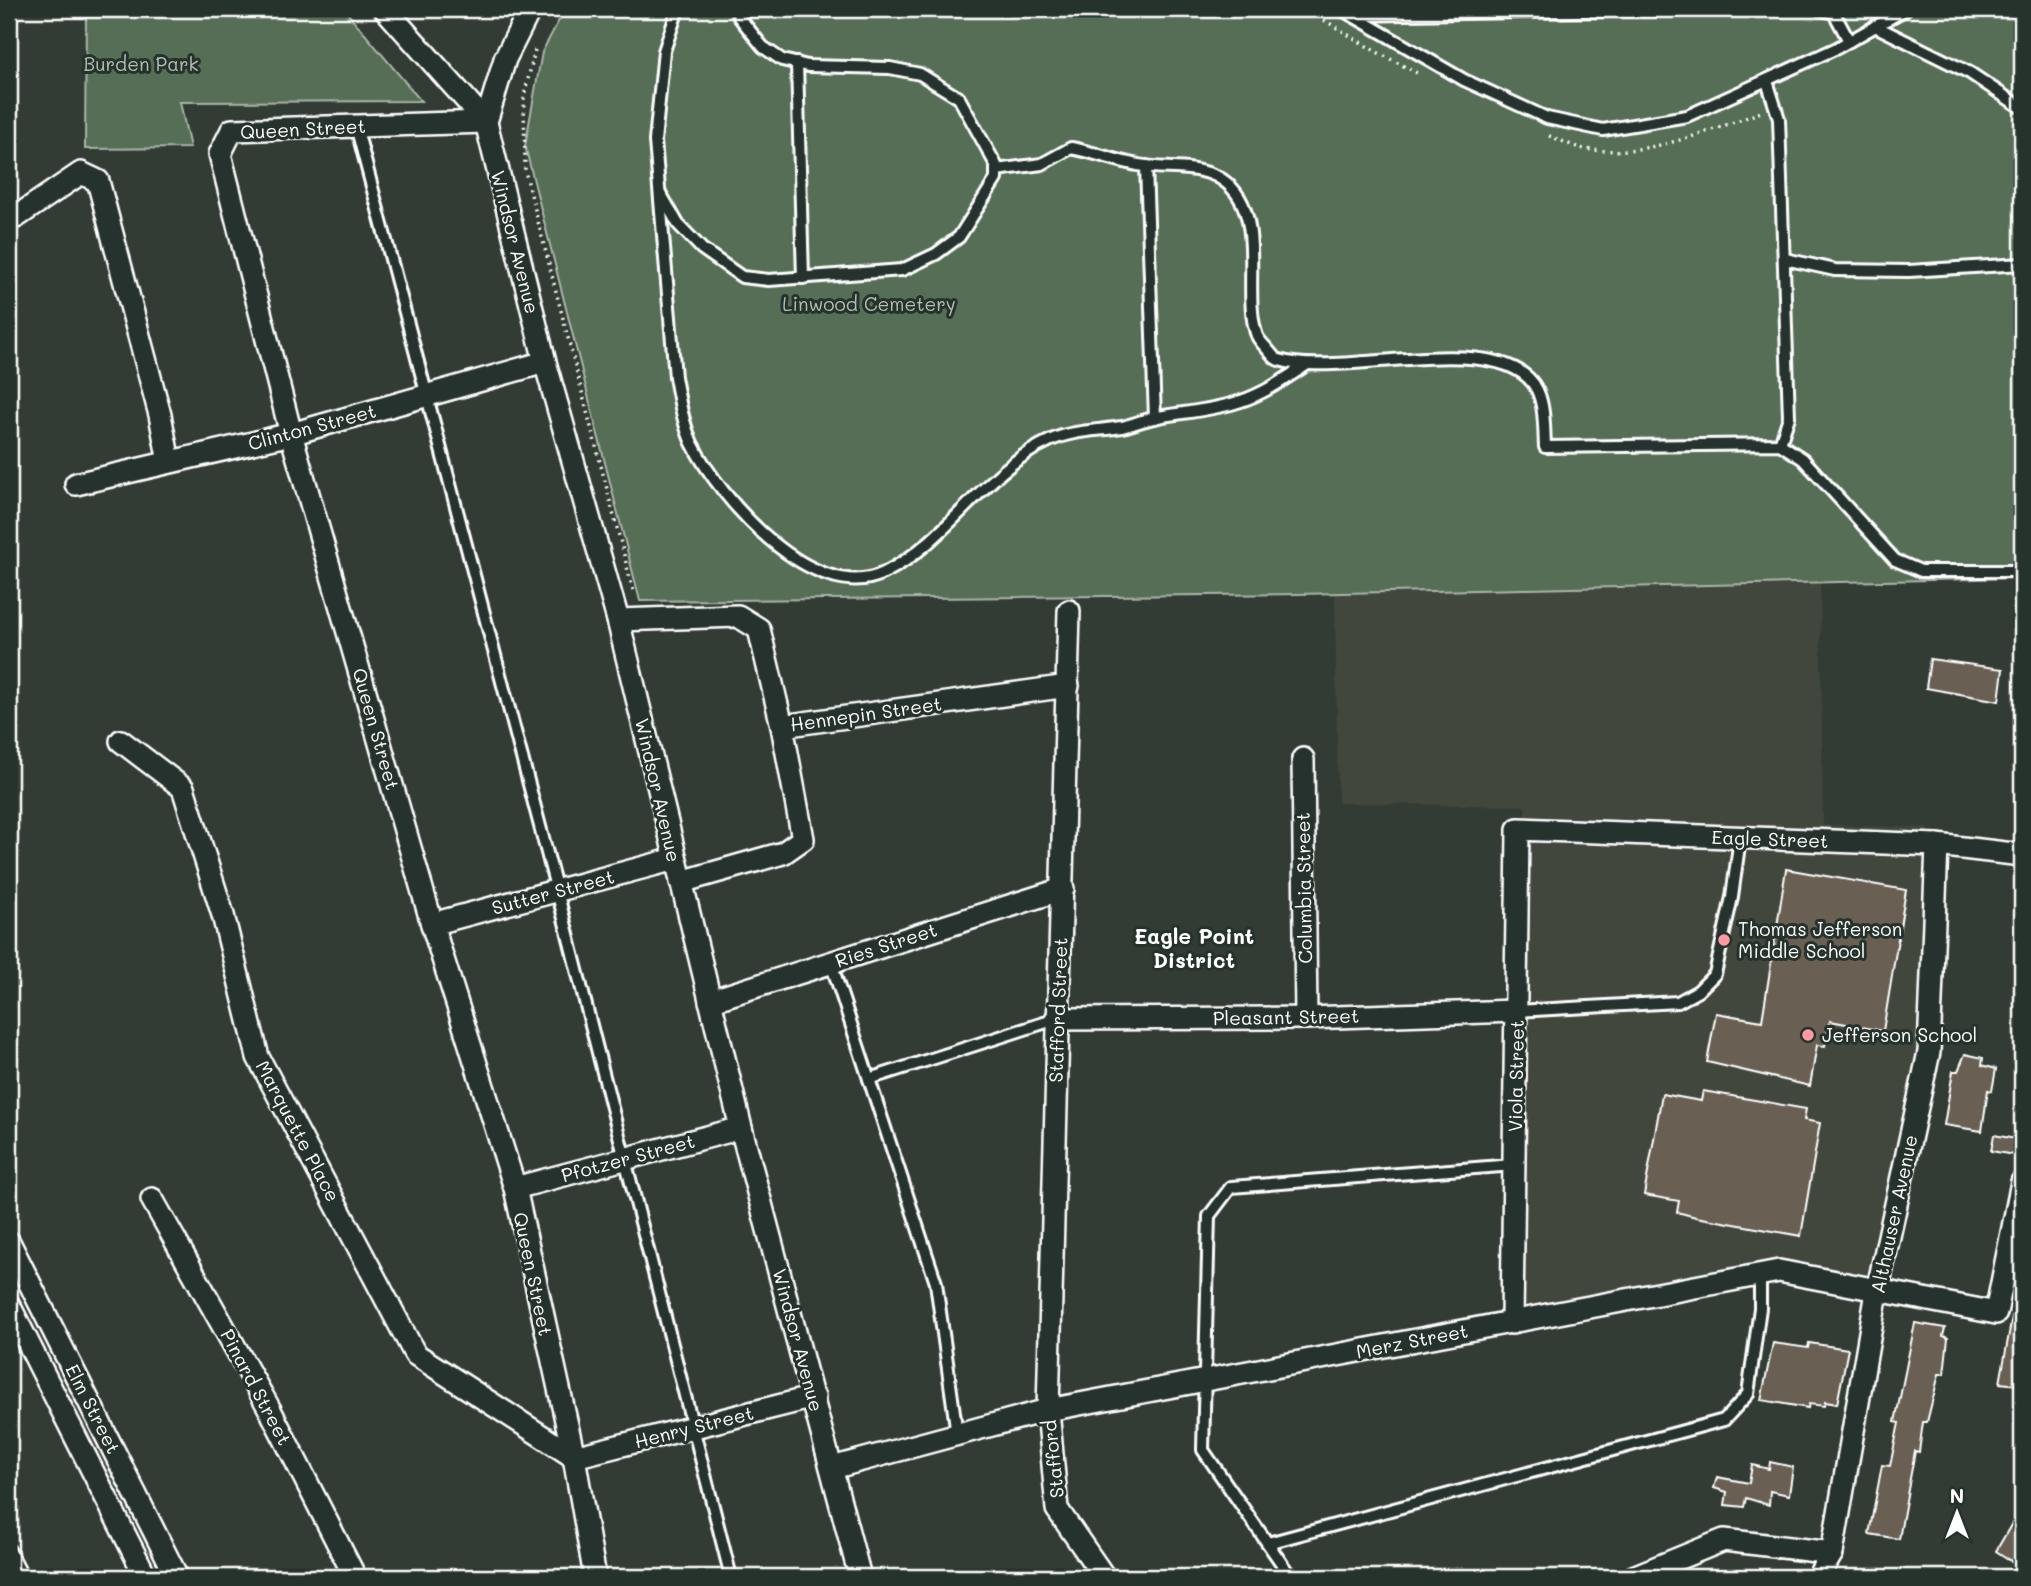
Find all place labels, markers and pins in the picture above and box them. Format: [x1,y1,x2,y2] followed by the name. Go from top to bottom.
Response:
[1738,916,1902,963] place label: Thomas Jefferson Middle School
[1716,932,1732,948] marker: Thomas Jefferson Middle School
[1822,1022,1977,1047] place label: Jefferson School
[1800,1027,1816,1043] marker: Jefferson School

